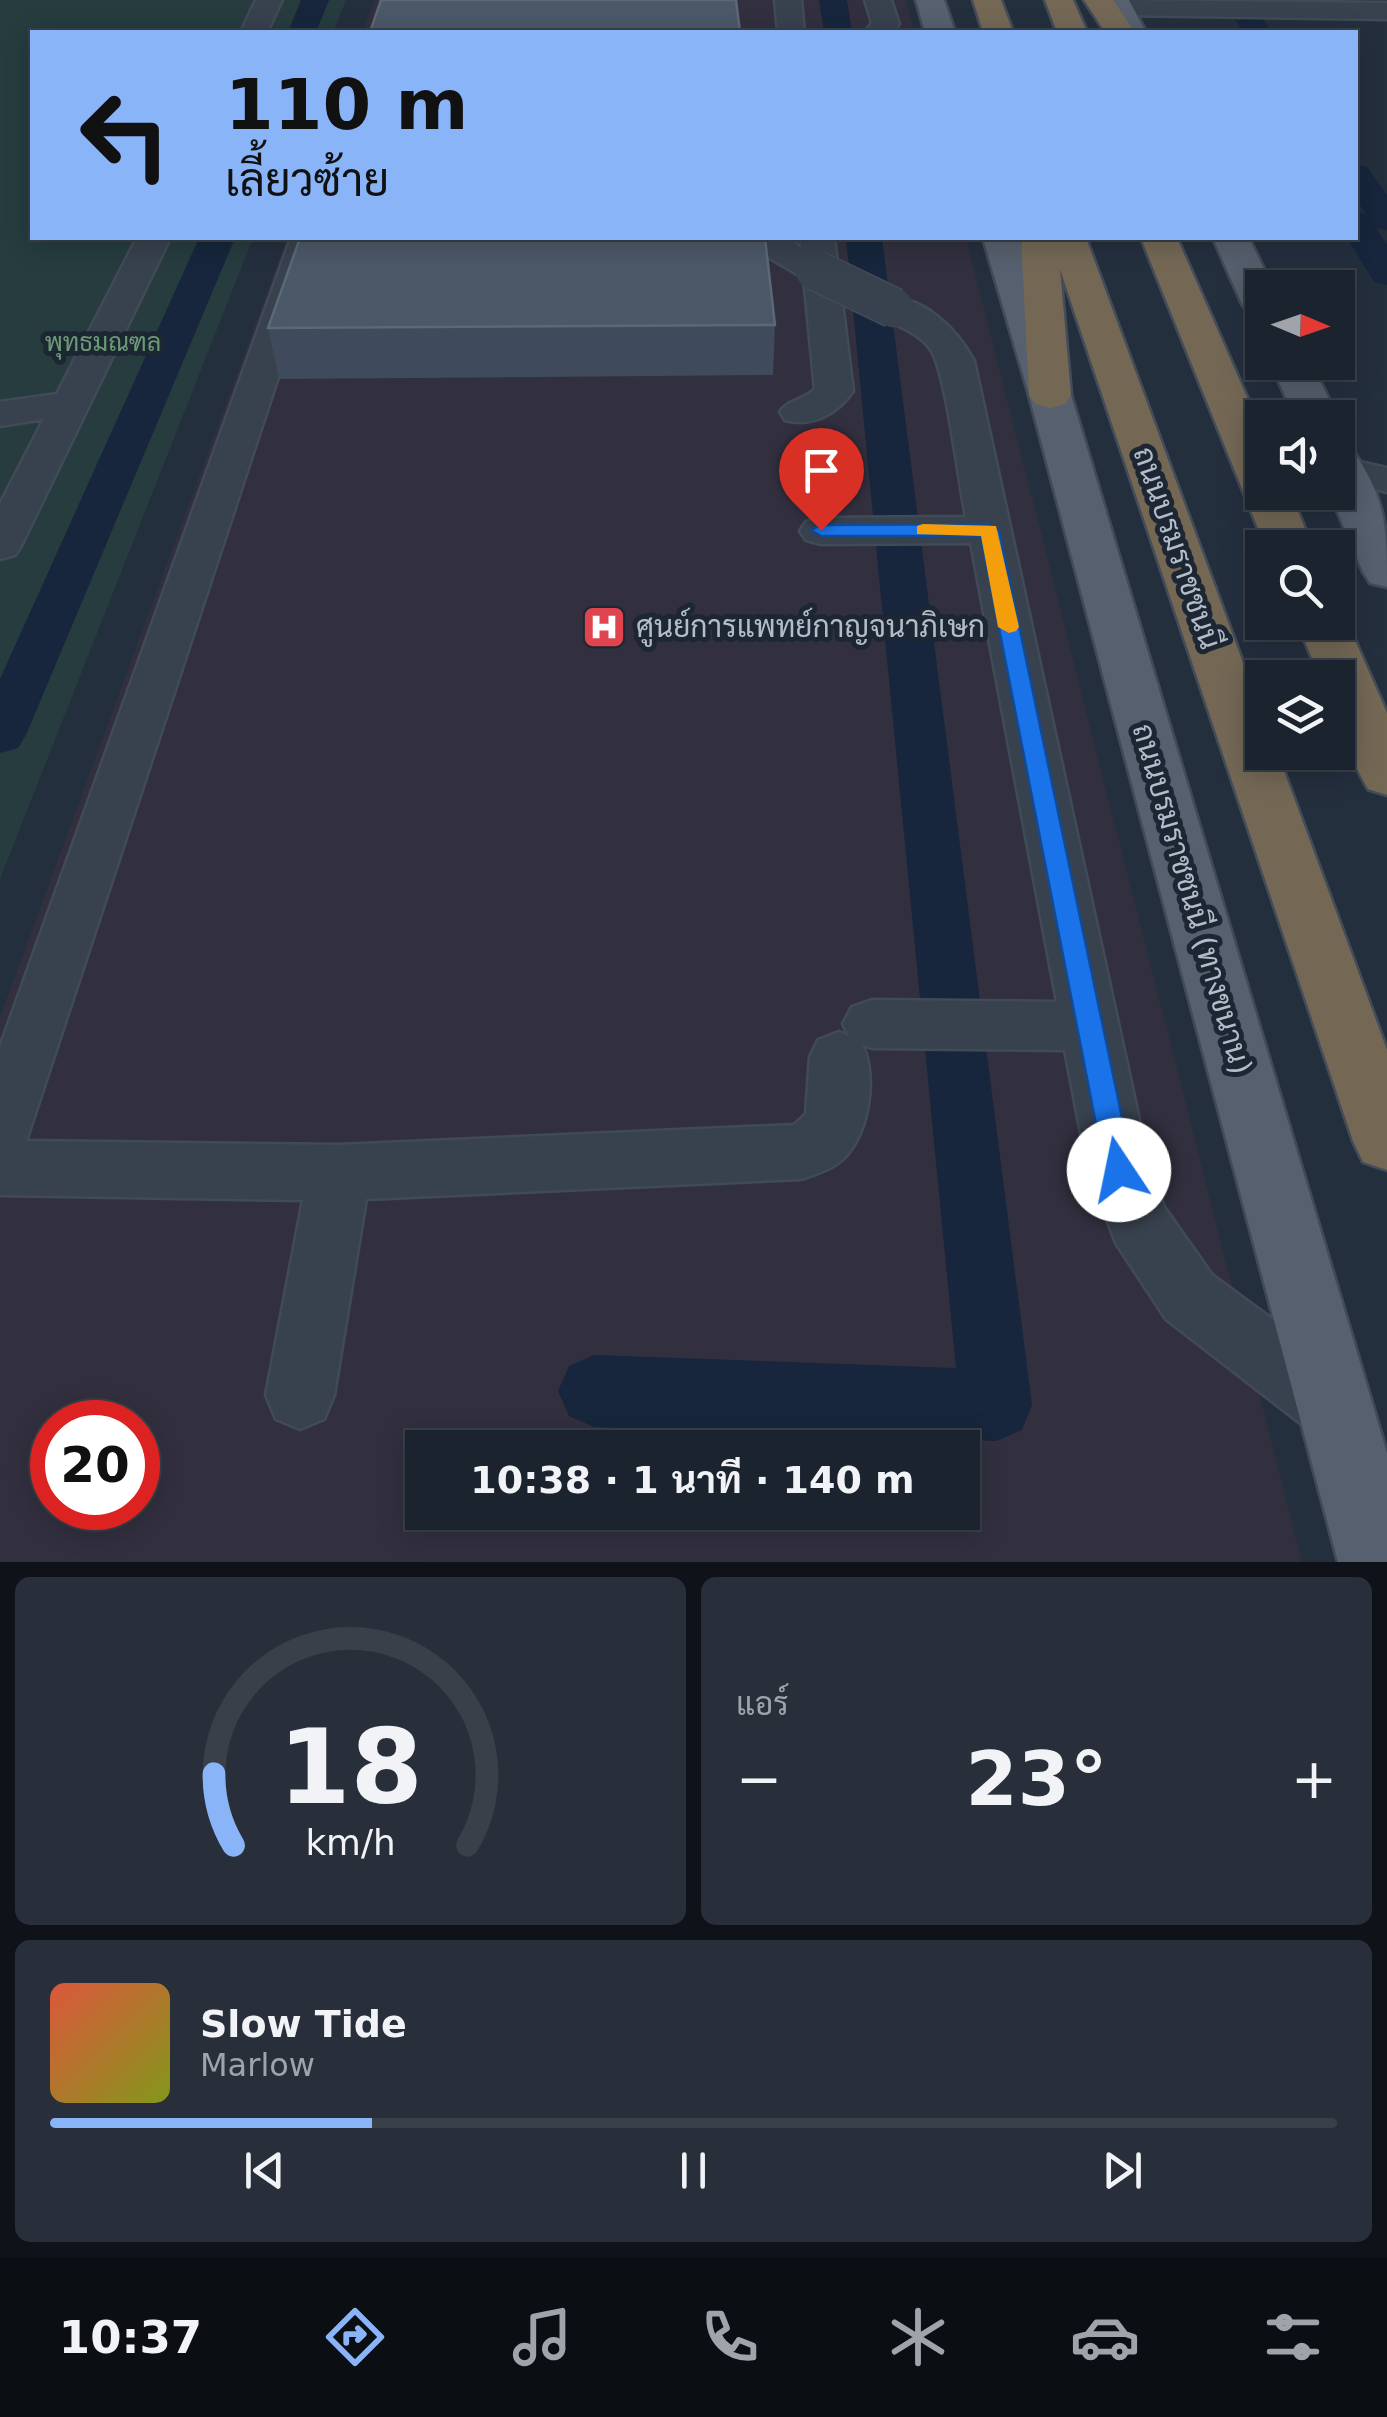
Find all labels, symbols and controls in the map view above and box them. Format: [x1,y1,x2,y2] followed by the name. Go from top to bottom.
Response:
[225,64,468,146] text: 110 m
[60,70,190,200] icon: left
[225,154,389,207] text: เลี้ยวซ้าย
[1245,270,1355,380] north arrow
[1245,270,1355,770] map controls
[45,328,161,360] park label: พุทธมณฑล
[1245,400,1355,510] button: sound
[779,428,864,531] pin
[1126,442,1229,654] street label: ถนนบรมราชชนนี
[794,443,849,498] icon: arrive
[1245,530,1355,640] button: search
[581,604,627,650] hospital icon: ศูนย์การแพทย์กาญจนาภิเษก
[636,607,985,647] place label: ศูนย์การแพทย์กาญจนาภิเษก
[1245,660,1355,770] button: layers
[1126,719,1260,1078] street label: ถนนบรมราชชนนี (ทางขนาน)
[1067,1118,1171,1222] position arrow
[30,1400,160,1530] speed limit sign: 20
[470,1458,915,1502] text: 10:38 · 1 นาที · 140 m
[736,1685,789,1723] text: แอร์
[278,1706,423,1828] text: 18
[966,1735,1107,1823] text: 23°
[736,1747,782,1811] text: −
[1291,1747,1337,1811] text: +
[305,1822,396,1863] text: km/h
[200,2002,407,2046] text: Slow Tide
[200,2046,315,2084] text: Marlow
[237,2143,292,2198] icon: previous
[666,2143,721,2198] icon: pause
[1095,2143,1150,2198] icon: next
[320,2302,390,2372] icon: directions
[507,2302,577,2372] icon: music
[695,2302,765,2372] icon: phone
[883,2302,953,2372] icon: climate
[1070,2302,1140,2372] icon: car
[1258,2302,1328,2372] icon: filters
[59,2311,202,2364] text: 10:37

